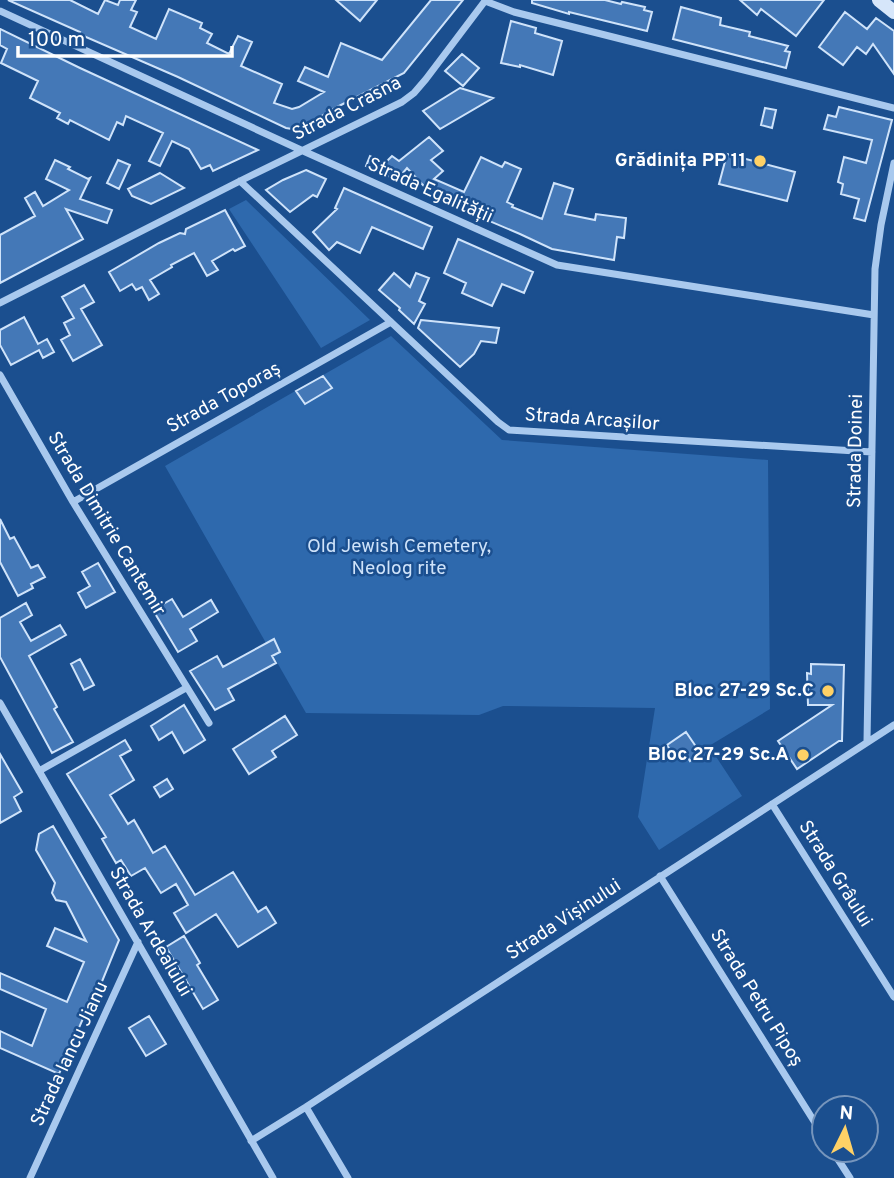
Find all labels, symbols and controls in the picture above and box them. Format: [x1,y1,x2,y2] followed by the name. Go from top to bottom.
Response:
[18,14,231,58] scale bar
[28,27,85,54] text: 100 m
[289,71,405,147] street label: Strada Crasna
[615,149,746,173] place label: Grădinița PP 11
[364,153,496,229] street label: Strada Egalității
[752,153,768,169] marker: Grădinița PP 11
[163,357,285,439] street label: Strada Toporaș
[843,394,869,508] street label: Strada Doinei
[524,403,661,437] street label: Strada Arcașilor
[41,428,171,621] street label: Strada Dimitrie Cantemir
[307,535,491,581] park label: Old Jewish Cemetery, Neolog rite
[674,679,814,703] place label: Bloc 27-29 Sc.C
[820,683,836,699] marker: Bloc 27-29 Sc.C
[648,743,789,767] place label: Bloc 27-29 Sc.A
[795,747,811,763] marker: Bloc 27-29 Sc.A
[793,816,877,932] street label: Strada Grâului
[103,863,197,1001] street label: Strada Ardealului
[502,874,626,966] street label: Strada Vișinului
[704,925,808,1071] street label: Strada Petru Pipoș
[26,978,114,1130] street label: Strada Iancu Jianu
[810,1094,880,1164] north arrow
[838,1102,854,1127] text: N

